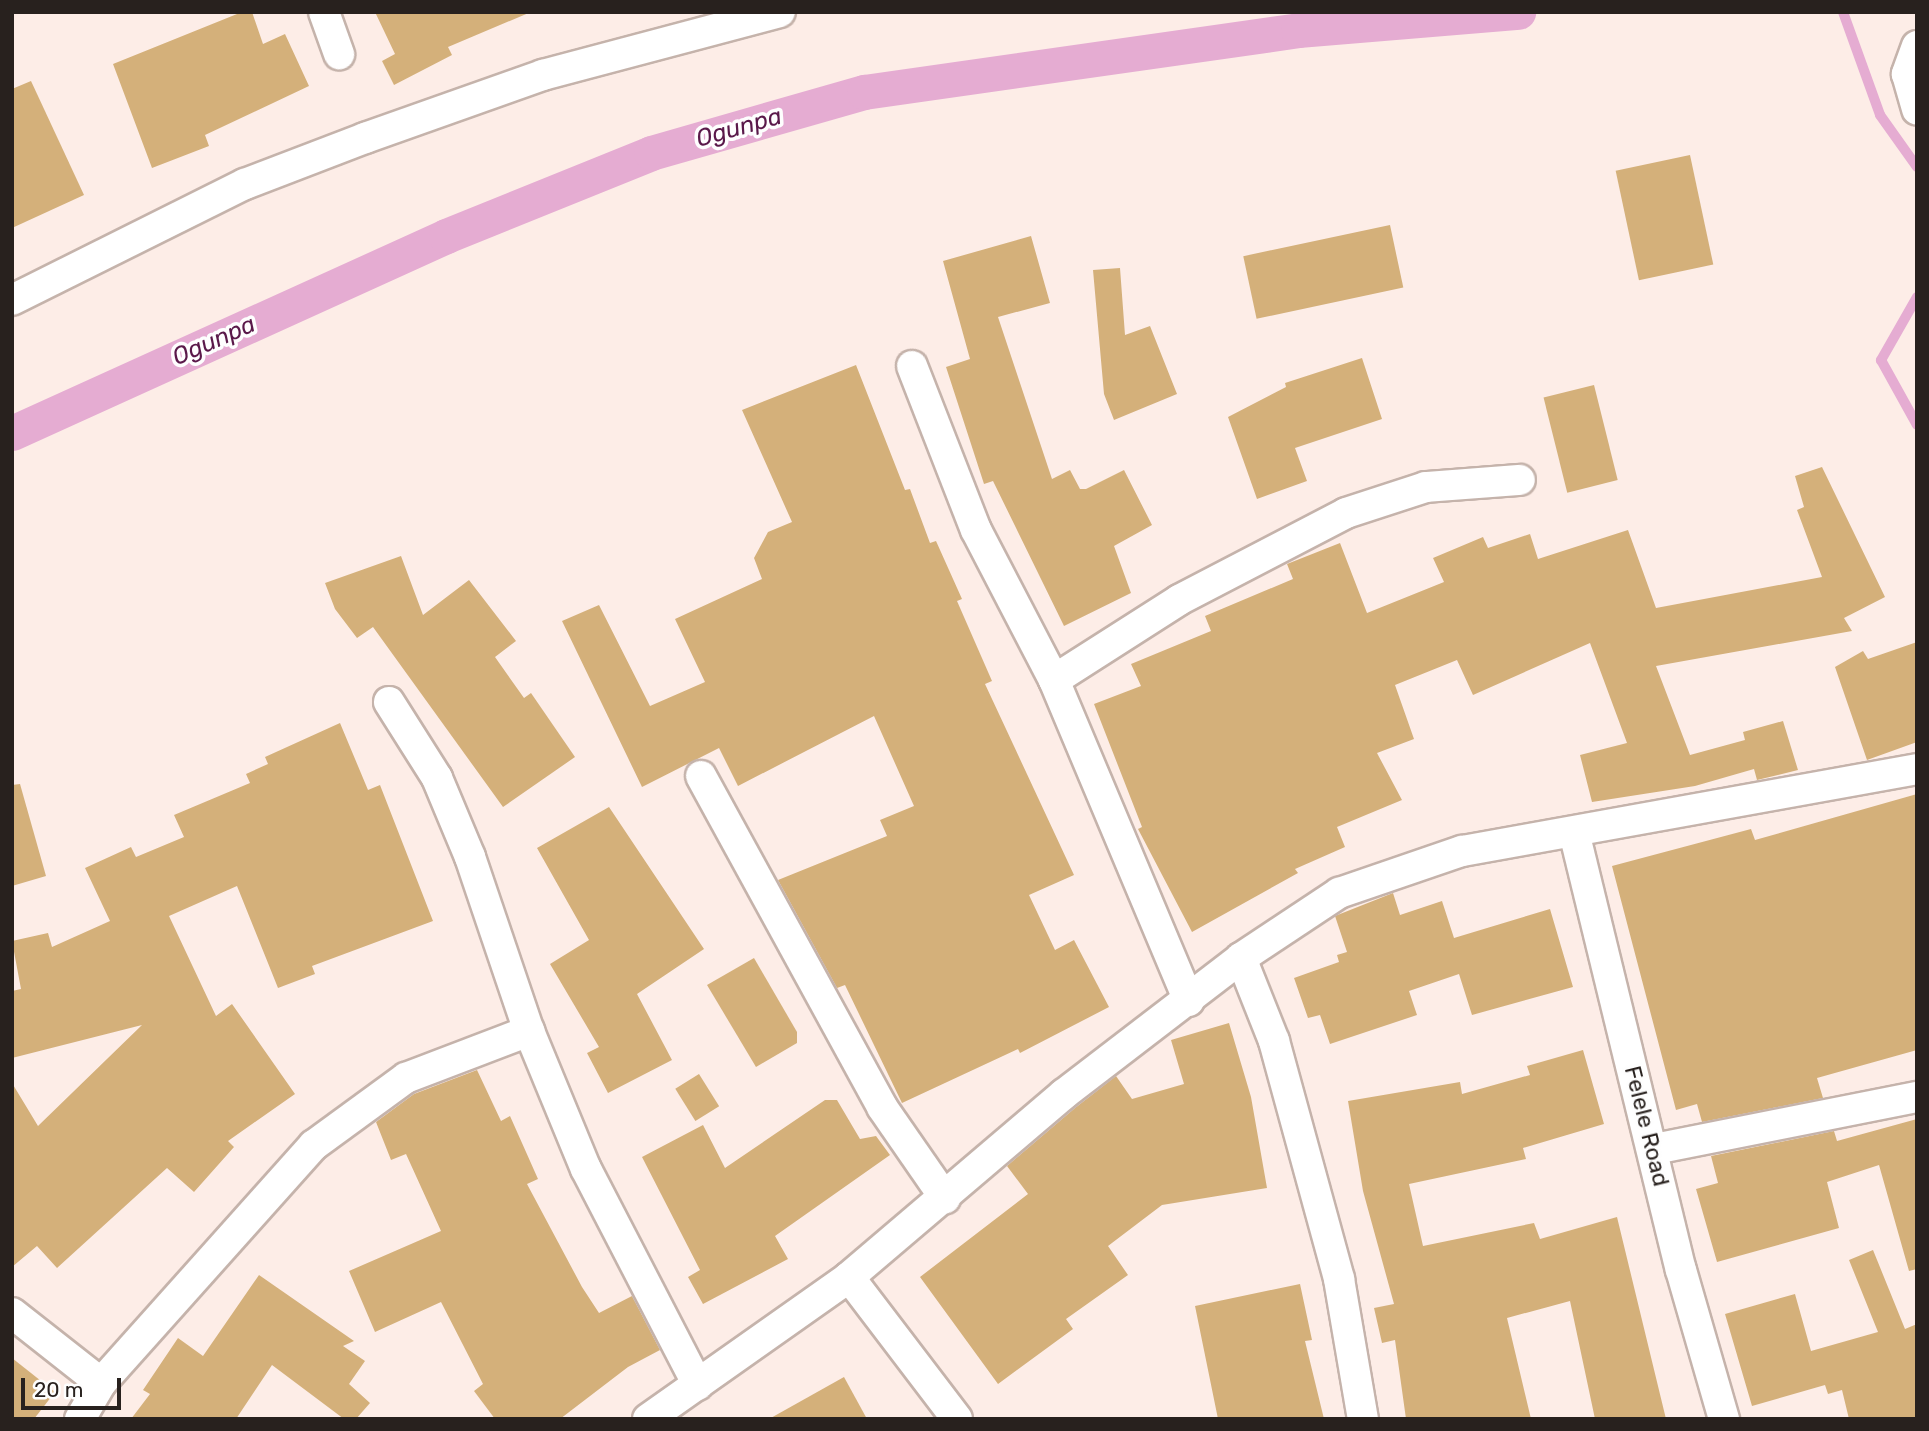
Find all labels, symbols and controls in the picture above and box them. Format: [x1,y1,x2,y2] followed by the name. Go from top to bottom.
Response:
[693,102,785,154] water label: Ogunpa
[168,310,260,372] water label: Ogunpa
[1619,1063,1675,1189] street label: Felele Road
[24,1364,124,1408] scale bar
[34,1377,83,1402] text: 20 m

